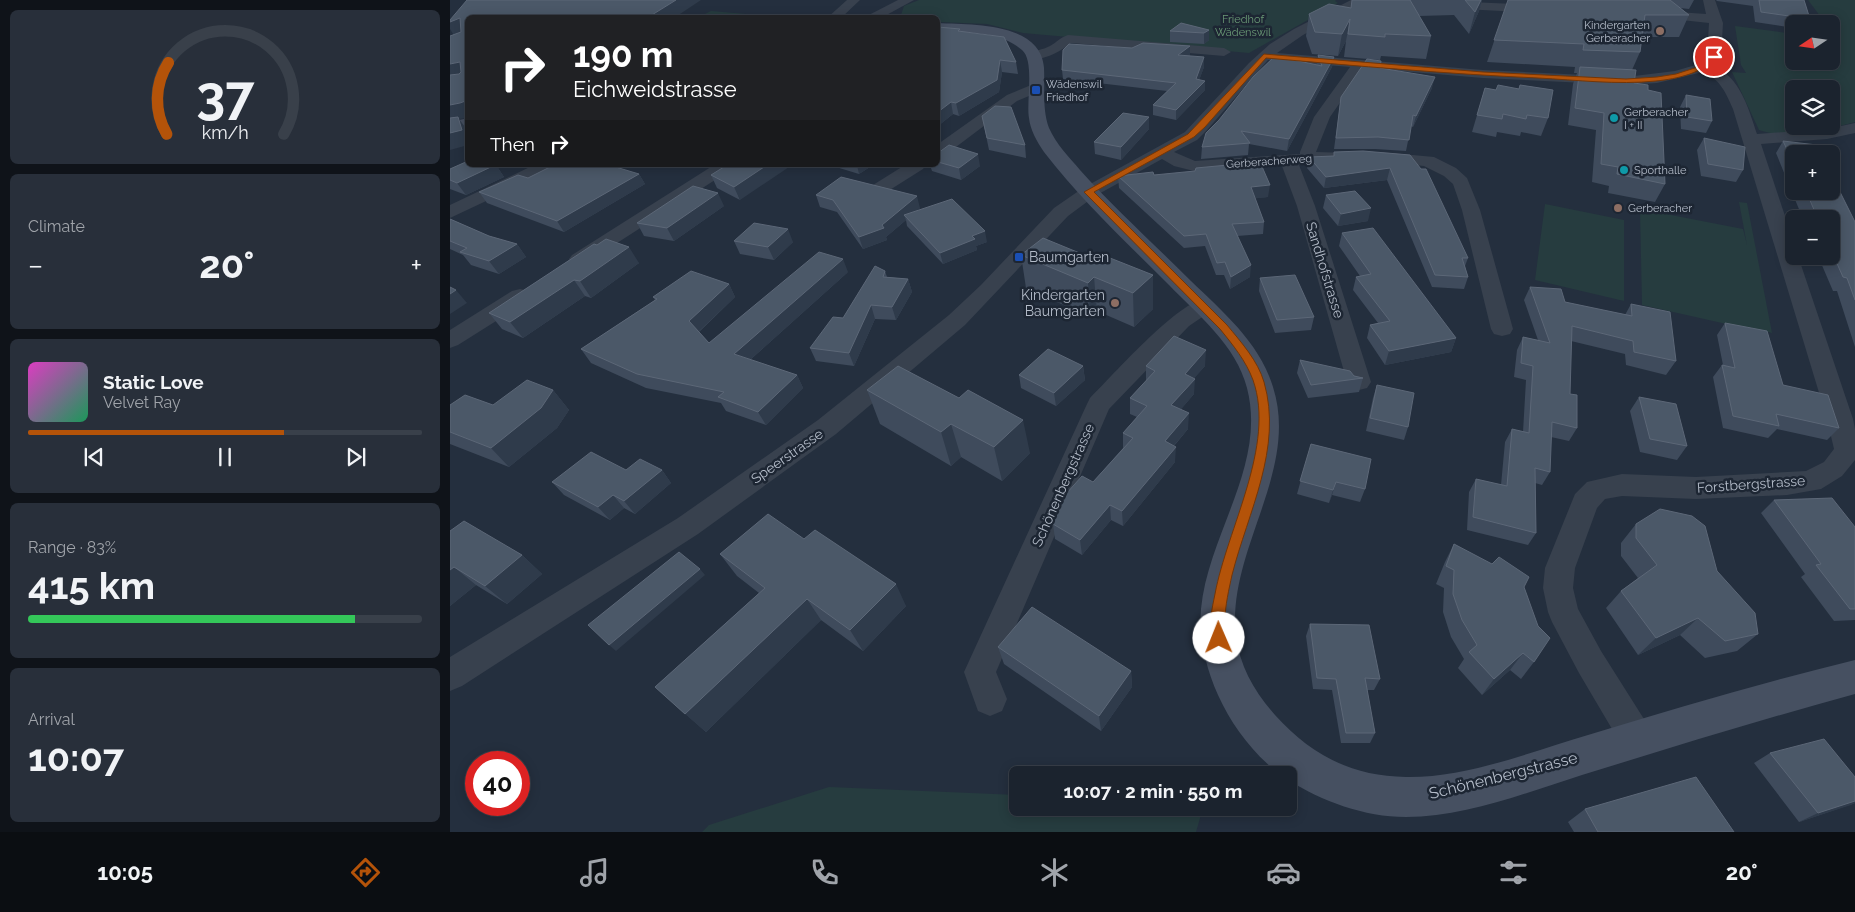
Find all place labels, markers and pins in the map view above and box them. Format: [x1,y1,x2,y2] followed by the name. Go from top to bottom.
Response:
[1584,19,1650,45] place label: Kindergarten Gerberacher
[1654,25,1666,37] marker: Kindergarten Gerberacher
[1693,36,1735,78] pin
[1046,78,1102,104] place label: Wädenswil Friedhof
[1030,84,1042,96] marker: Wädenswil Friedhof
[1624,106,1688,132] place label: Gerberacher I + II
[1608,112,1620,124] marker: Gerberacher I + II
[1618,164,1630,176] marker: Sporthalle
[1634,164,1687,177] place label: Sporthalle
[1612,202,1624,214] marker: Gerberacher
[1628,202,1692,215] place label: Gerberacher
[1029,249,1109,265] place label: Baumgarten
[1013,251,1025,263] marker: Baumgarten
[1021,287,1105,319] place label: Kindergarten Baumgarten
[1109,297,1121,309] marker: Kindergarten Baumgarten

